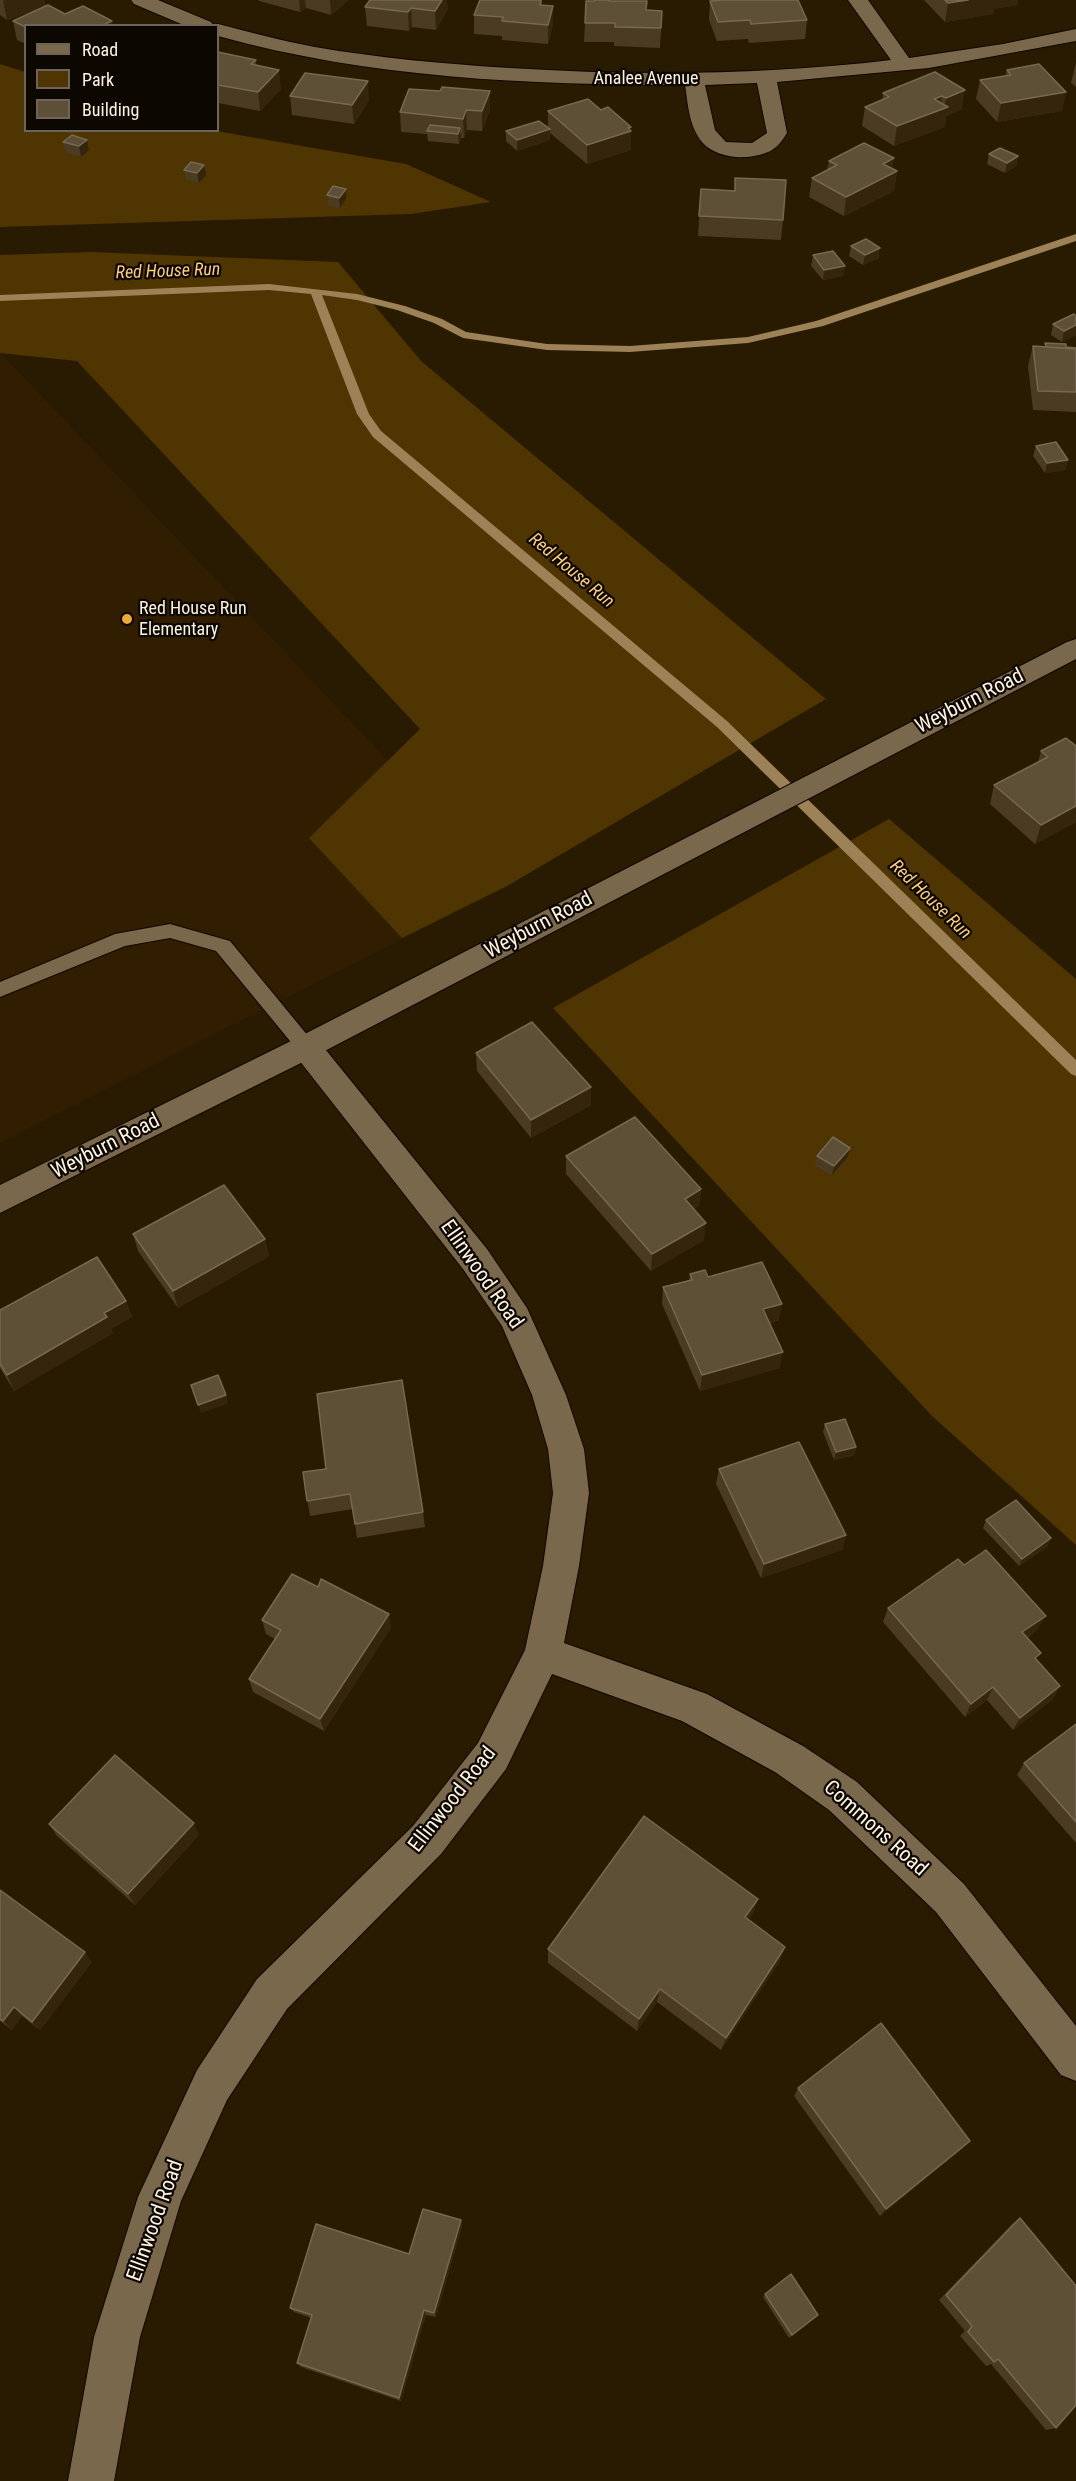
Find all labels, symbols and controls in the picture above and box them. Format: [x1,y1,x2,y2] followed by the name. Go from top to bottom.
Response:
[24,24,219,132] legend
[82,39,118,60] text: Road
[594,68,698,90] street label: Analee Avenue
[82,69,114,90] text: Park
[82,99,139,120] text: Building
[115,259,221,285] water label: Red House Run
[524,529,618,613] water label: Red House Run
[139,598,247,640] place label: Red House Run Elementary
[120,612,134,626] marker: Red House Run Elementary
[912,664,1028,740] street label: Weyburn Road
[885,856,975,944] water label: Red House Run
[481,887,597,965] street label: Weyburn Road
[48,1109,164,1185] street label: Weyburn Road
[434,1216,528,1334] street label: Ellinwood Road
[404,1742,502,1858] street label: Ellinwood Road
[818,1776,932,1882] street label: Commons Road
[122,2157,190,2285] street label: Ellinwood Road

